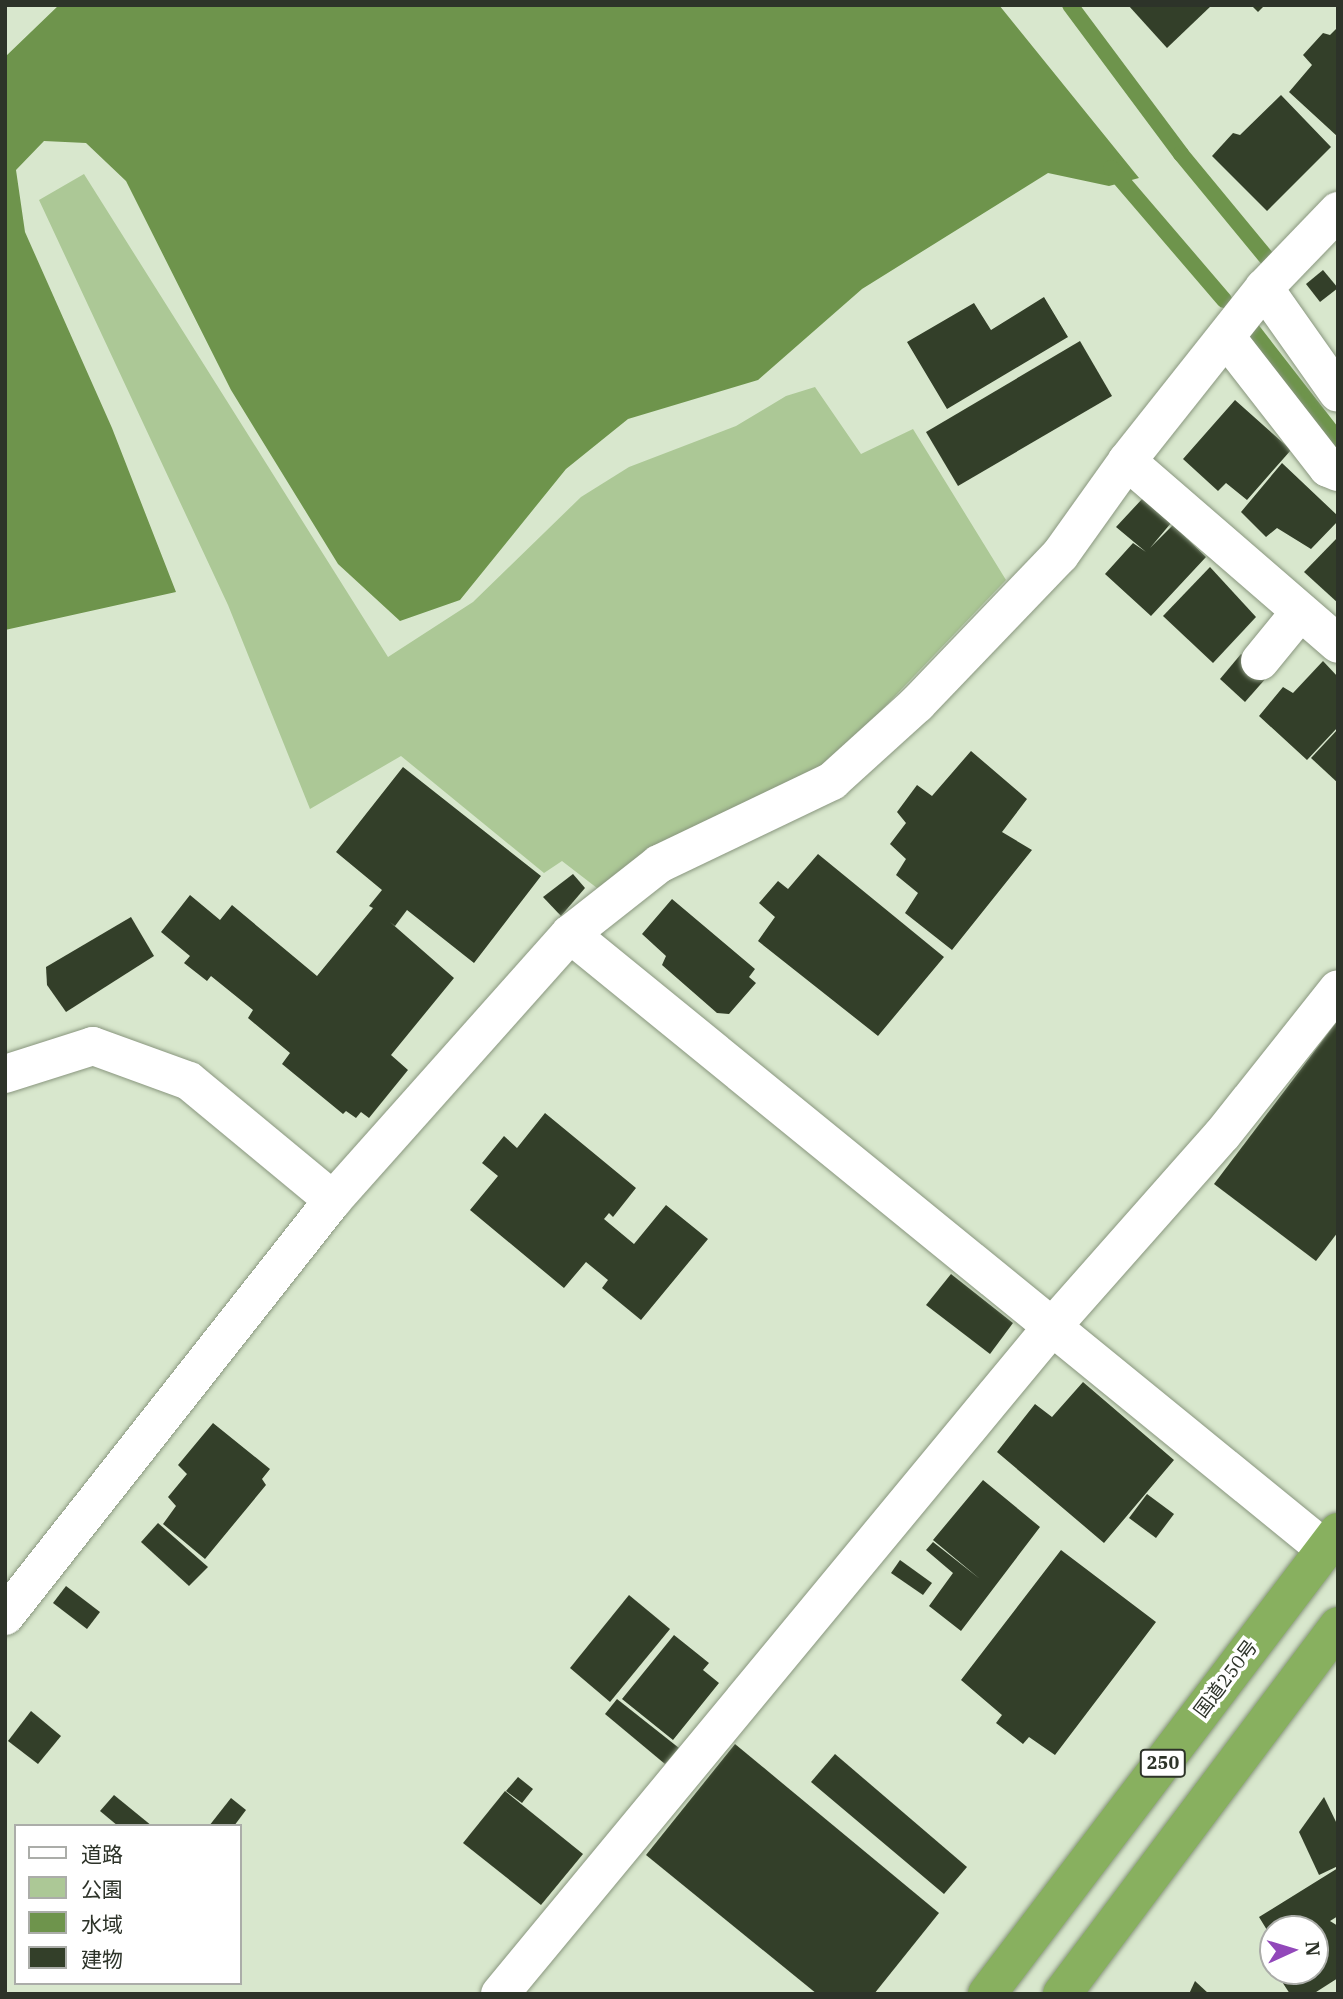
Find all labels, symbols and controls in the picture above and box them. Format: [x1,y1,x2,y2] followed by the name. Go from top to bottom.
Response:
[1189,1636,1263,1722] street label: 国道250号
[1138,1748,1188,1778] road number: 250
[14,1824,242,1985] legend
[81,1840,123,1868] text: 道路
[81,1875,123,1903] text: 公園
[81,1910,123,1938] text: 水域
[1259,1915,1329,1985] north arrow
[1300,1940,1325,1957] text: N
[81,1945,123,1973] text: 建物

